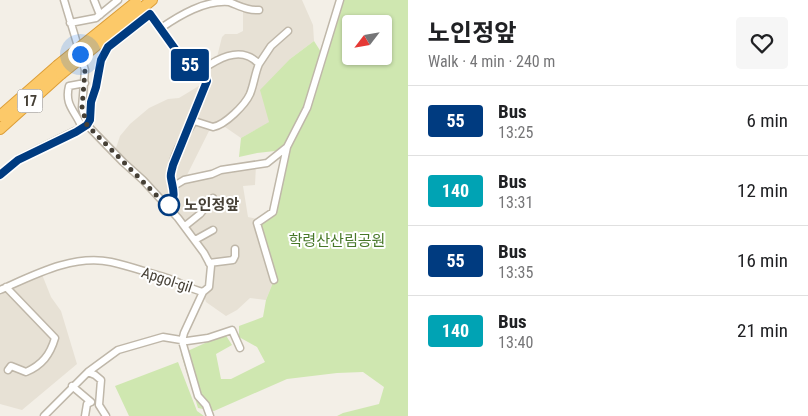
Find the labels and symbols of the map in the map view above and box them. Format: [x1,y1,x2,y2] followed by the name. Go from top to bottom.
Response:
[342,15,392,65] north arrow
[68,42,93,67] your location
[168,49,212,81] line badge: 55
[18,90,42,112] road number: 17
[158,194,180,216] marker: 노인정앞
[184,196,239,214] place label: 노인정앞
[289,232,385,250] park label: 학령산산림공원
[139,263,195,297] street label: Apgol-gil

